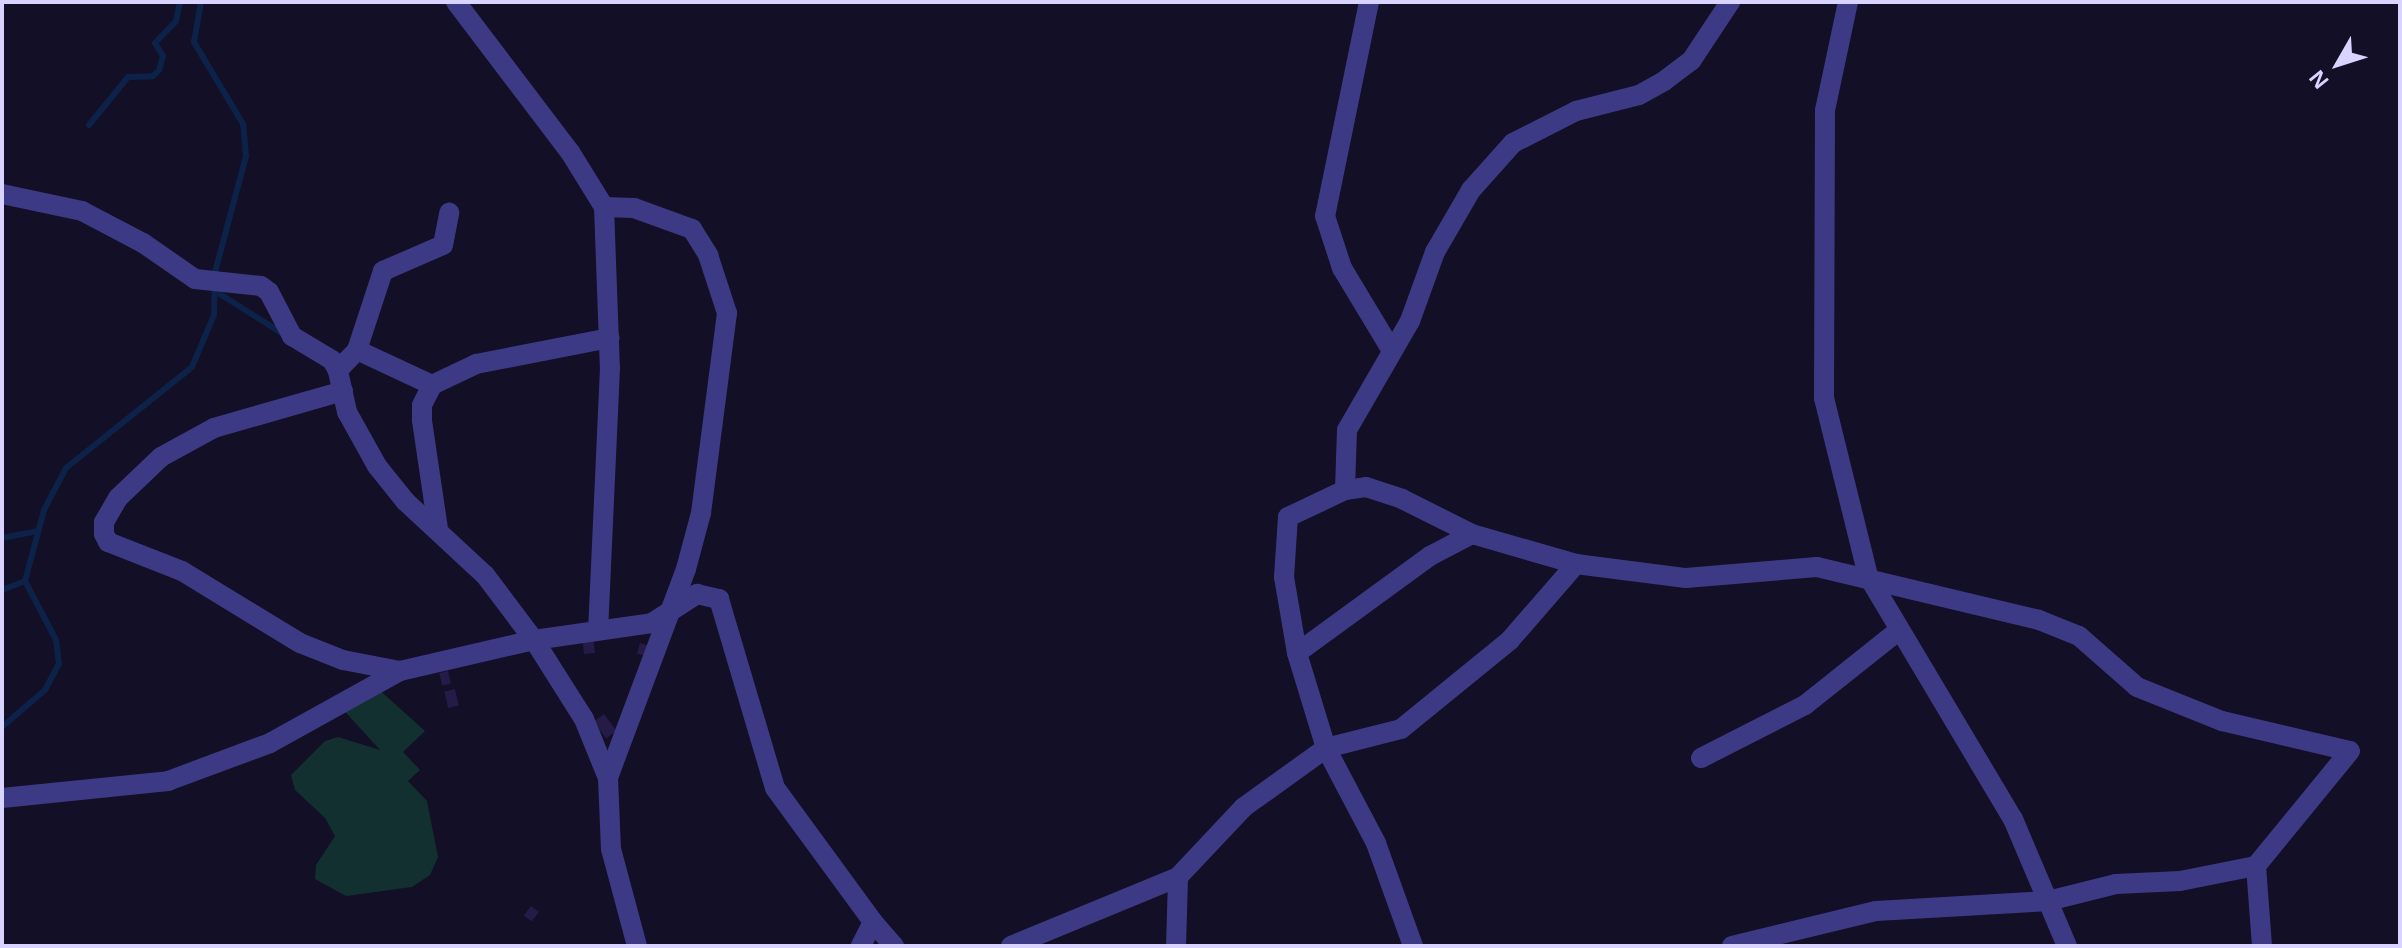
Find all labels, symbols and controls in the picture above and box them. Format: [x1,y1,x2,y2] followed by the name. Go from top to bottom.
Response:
[2298,24,2378,104] north arrow
[2304,65,2334,93] text: N

